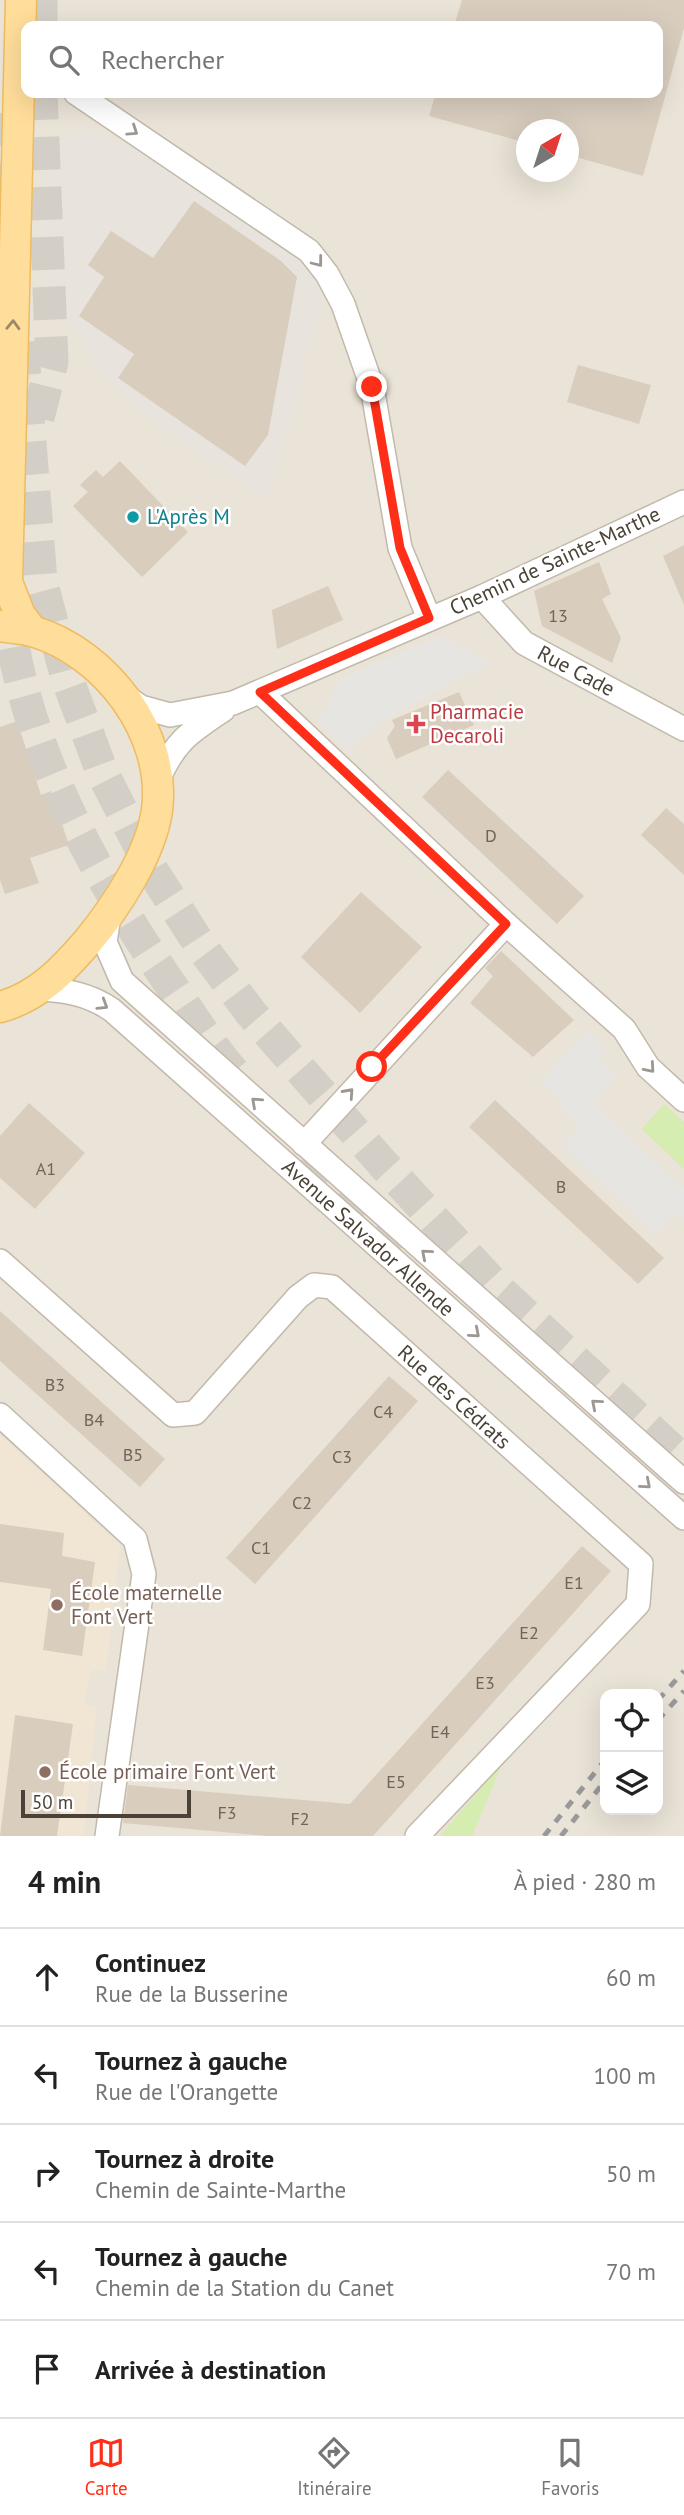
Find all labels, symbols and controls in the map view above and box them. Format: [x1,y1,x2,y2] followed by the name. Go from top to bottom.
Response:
[21,21,663,98] search box
[45,41,83,79] icon: search
[101,43,224,76] text: Rechercher
[516,119,579,182] north arrow
[125,123,138,135] one-way arrow
[310,254,322,267] one-way arrow
[6,319,21,330] one-way arrow
[356,371,387,402] route end
[445,500,664,621] street label: Chemin de Sainte-Marthe
[147,503,230,530] place label: L'Après M
[125,509,141,525] marker: L'Après M
[548,604,568,627] house number: 13
[533,639,620,702] street label: Rue Cade
[430,698,524,749] place label: Pharmacie Decaroli
[408,716,424,732] marker: Pharmacie Decaroli
[485,824,497,847] house number: D
[95,997,108,1010] one-way arrow
[356,1051,387,1082] route start
[642,1060,654,1073] one-way arrow
[340,1088,353,1101] one-way arrow
[251,1098,264,1110] one-way arrow
[277,1153,460,1322] street label: Avenue Salvador Allende
[36,1157,56,1180] house number: A1
[556,1175,566,1198] house number: B
[421,1250,434,1262] one-way arrow
[467,1325,480,1337] one-way arrow
[392,1339,517,1455] street label: Rue des Cédrats
[45,1373,65,1396] house number: B3
[373,1400,393,1423] house number: C4
[591,1400,604,1412] one-way arrow
[84,1408,104,1431] house number: B4
[123,1443,143,1466] house number: B5
[332,1445,352,1468] house number: C3
[638,1476,651,1488] one-way arrow
[292,1491,312,1514] house number: C2
[251,1536,271,1559] house number: C1
[564,1571,584,1594] house number: E1
[71,1579,222,1630] place label: École maternelle Font Vert
[49,1597,65,1613] marker: École maternelle Font Vert
[519,1621,539,1644] house number: E2
[475,1671,495,1694] house number: E3
[600,1689,663,1815] map controls
[600,1689,663,1752] button: locate
[430,1720,450,1743] house number: E4
[600,1752,663,1815] button: layers
[59,1758,276,1785] place label: École primaire Font Vert
[37,1764,53,1780] marker: École primaire Font Vert
[386,1770,406,1793] house number: E5
[21,1787,191,1819] scale bar
[32,1790,73,1814] text: 50 m
[217,1801,237,1824] house number: F3
[290,1807,310,1830] house number: F2
[28,1862,101,1901] text: 4 min
[514,1867,656,1896] text: À pied · 280 m
[95,1946,206,1979] text: Continuez
[28,1958,66,1996] icon: ahead
[606,1963,656,1992] text: 60 m
[95,1979,288,2008] text: Rue de la Busserine
[95,2044,287,2077] text: Tournez à gauche
[28,2056,66,2094] icon: left
[594,2061,656,2090] text: 100 m
[95,2077,278,2106] text: Rue de l'Orangette
[95,2142,274,2175] text: Tournez à droite
[28,2154,66,2192] icon: right
[606,2159,656,2188] text: 50 m
[95,2175,346,2204] text: Chemin de Sainte-Marthe
[95,2240,287,2273] text: Tournez à gauche
[28,2252,66,2290] icon: left
[606,2257,656,2286] text: 70 m
[95,2273,394,2302] text: Chemin de la Station du Canet
[28,2350,66,2388] icon: arrive
[95,2353,326,2386] text: Arrivée à destination
[85,2434,128,2500] tab: Carte
[297,2434,372,2500] tab: Itinéraire
[541,2434,599,2500] tab: Favoris

